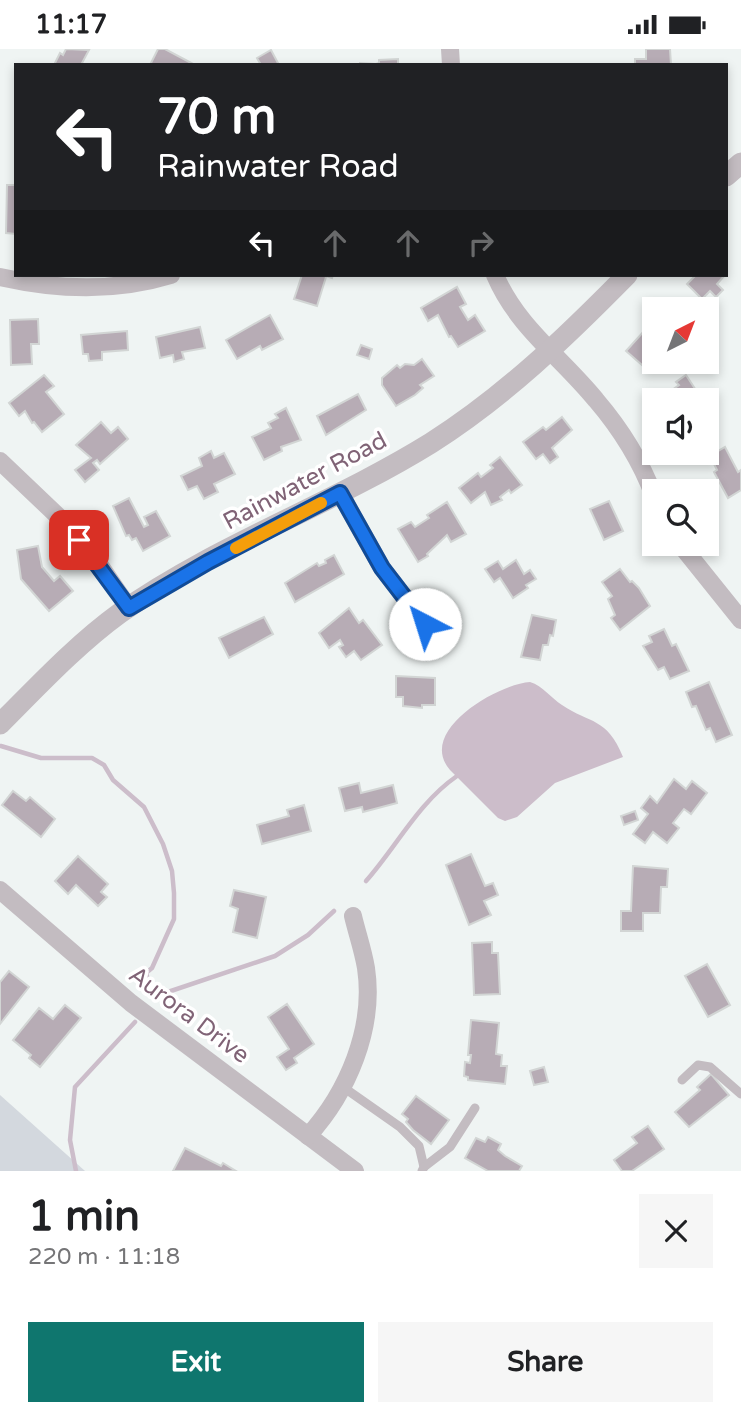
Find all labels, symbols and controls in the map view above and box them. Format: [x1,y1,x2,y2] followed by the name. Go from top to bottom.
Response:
[35,9,107,40] text: 11:17
[157,88,276,147] text: 70 m
[42,91,133,182] icon: left
[157,148,399,186] text: Rainwater Road
[243,224,281,262] icon: left
[316,224,354,262] icon: ahead
[389,224,427,262] icon: ahead
[462,224,500,262] icon: right
[642,297,719,375] north arrow
[642,297,719,556] map controls
[642,388,719,465] button: sound
[218,426,392,536] street label: Rainwater Road
[642,479,719,556] button: search
[49,510,109,570] pin
[60,521,98,559] icon: arrive
[388,587,462,661] position arrow
[123,960,255,1070] street label: Aurora Drive
[28,1191,140,1242] text: 1 min
[639,1194,713,1268] button: close
[28,1243,180,1271] text: 220 m · 11:18
[28,1322,364,1402] button: Exit
[378,1322,713,1402] button: Share

